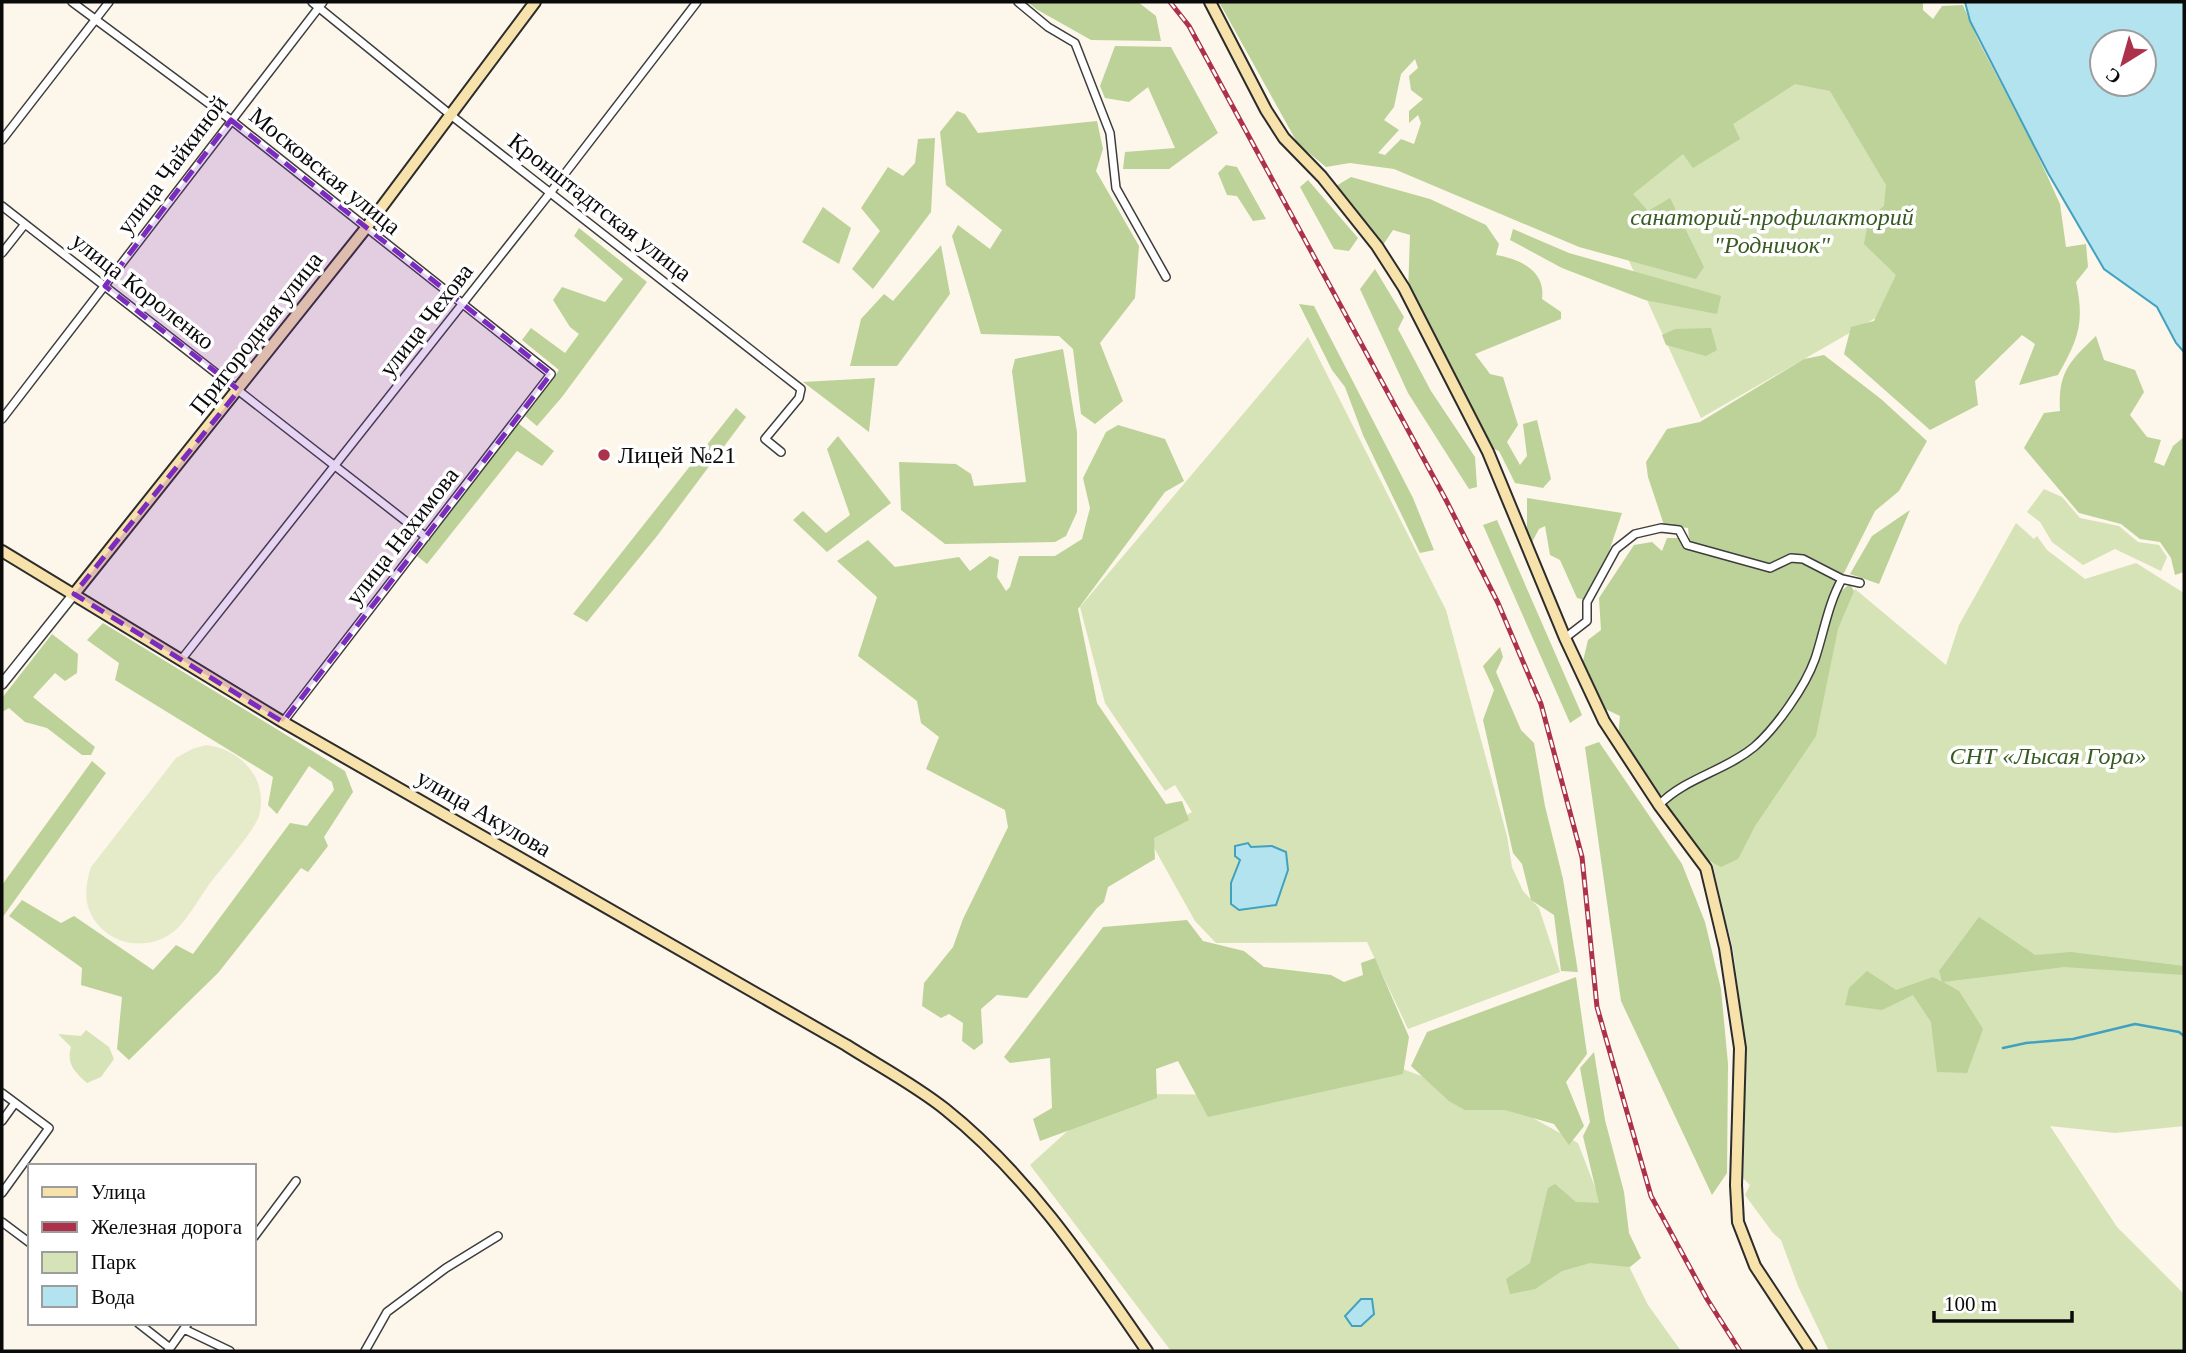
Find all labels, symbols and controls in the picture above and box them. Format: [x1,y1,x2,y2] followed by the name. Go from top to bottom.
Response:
[2088,28,2158,98] north arrow
[2101,64,2125,89] text: С
[112,91,233,239] street label: улица Чайкиной
[244,102,406,240] street label: Московская улица
[503,128,697,287] street label: Кронштадтская улица
[1630,204,1914,258] park label: санаторий-профилакторий "Родничок"
[67,227,219,355] street label: улица Короленко
[185,246,328,419] street label: Пригородная улица
[374,258,478,382] street label: улица Чехова
[618,442,736,468] place label: Лицей №21
[596,447,612,463] marker: Лицей №21
[340,462,464,610] street label: улица Нахимова
[1950,743,2146,769] park label: СНТ «Лысая Гора»
[412,764,556,862] street label: улица Акулова
[28,1164,256,1325] legend
[91,1180,146,1204] text: Улица
[91,1215,243,1239] text: Железная дорога
[91,1250,137,1274] text: Парк
[1934,1280,2072,1324] scale bar
[91,1285,136,1309] text: Вода
[1944,1292,1997,1316] text: 100 m

